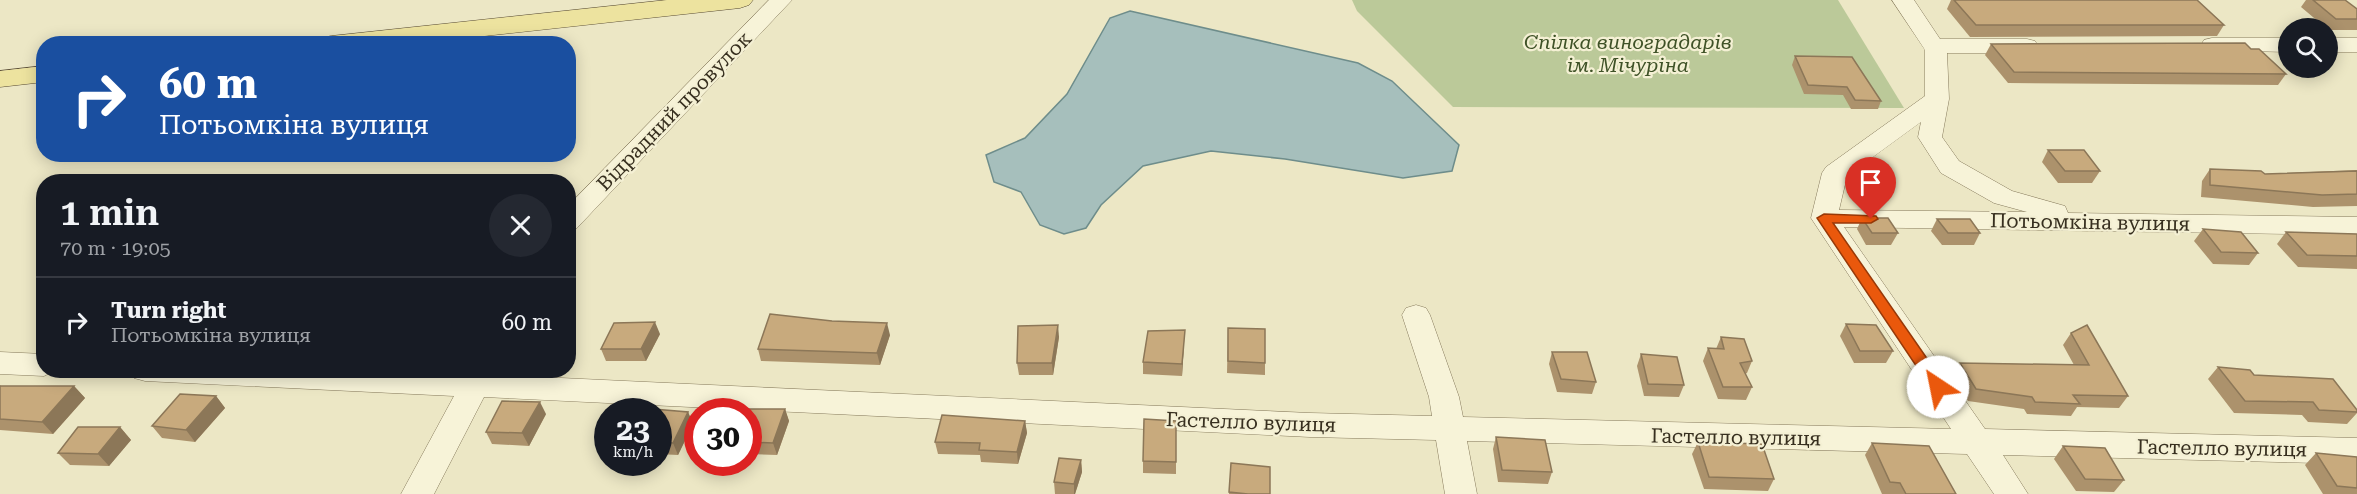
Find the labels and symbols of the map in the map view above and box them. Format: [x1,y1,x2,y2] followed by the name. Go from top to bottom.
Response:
[592,26,757,196] street label: Відрадний провулок
[1524,30,1732,77] park label: Спілка виноградарів ім. Мічуріна
[1845,157,1896,219] pin
[1990,208,2190,236] street label: Потьомкіна вулиця
[1906,355,1970,419] position arrow
[684,398,762,476] speed limit sign: 30
[1165,407,1337,437] street label: Гастелло вулиця
[1651,424,1821,450] street label: Гастелло вулиця
[2137,435,2307,461] street label: Гастелло вулиця

